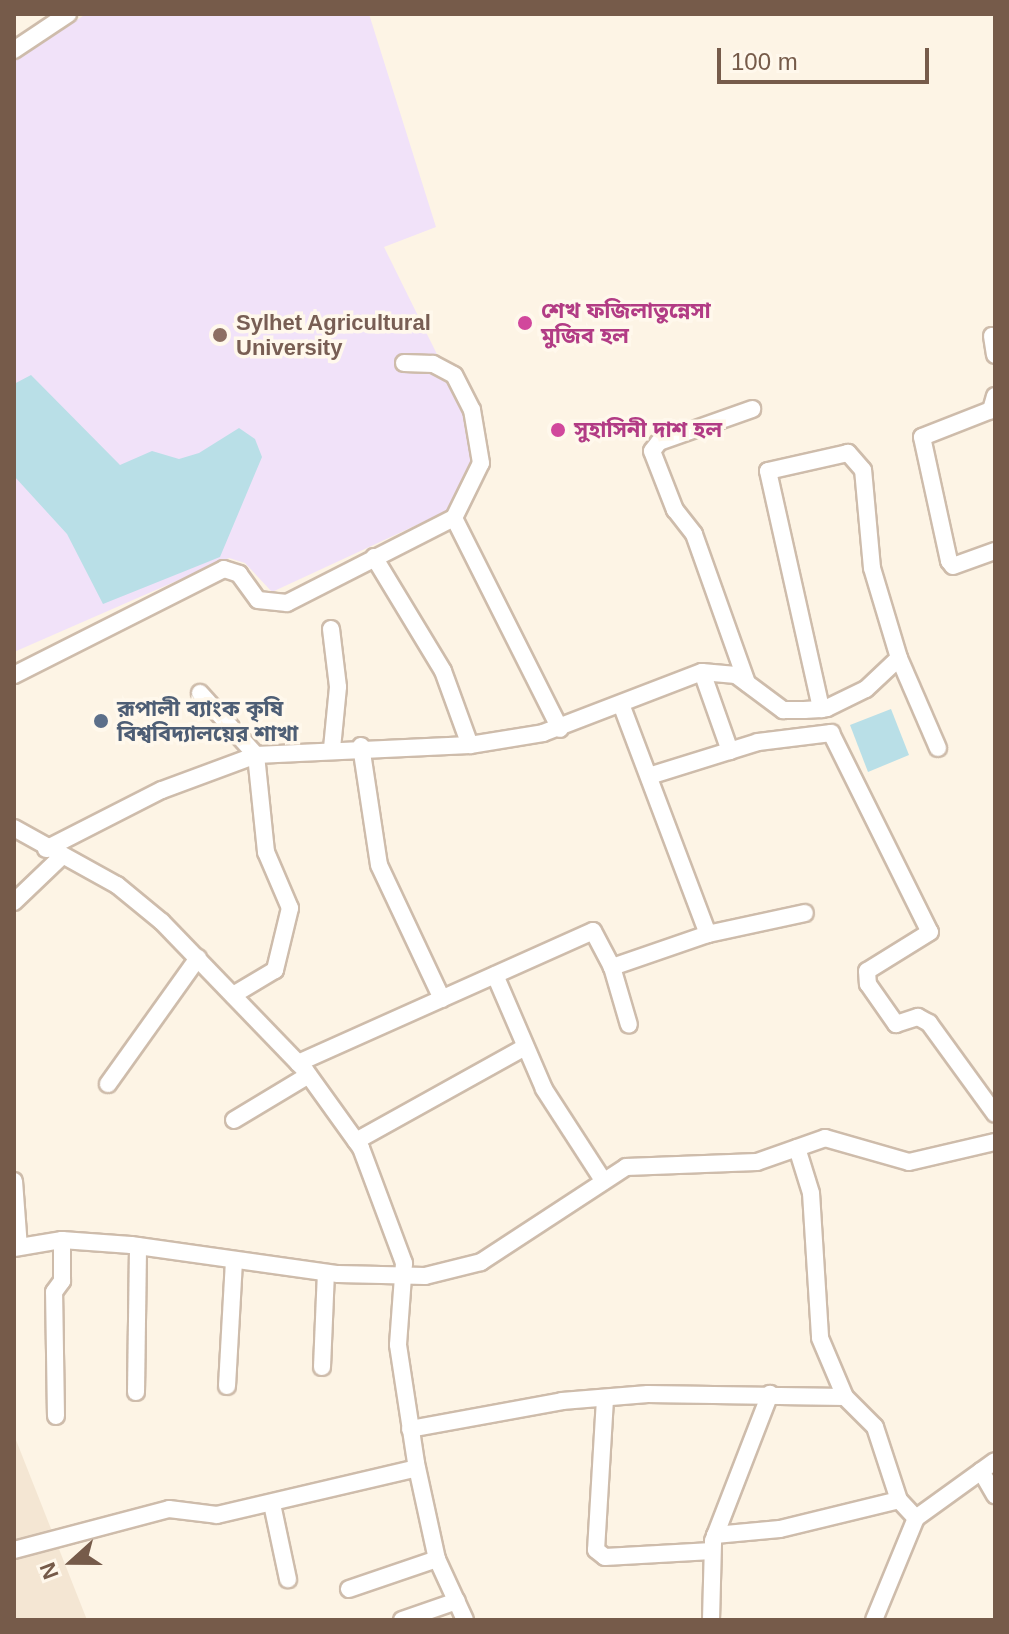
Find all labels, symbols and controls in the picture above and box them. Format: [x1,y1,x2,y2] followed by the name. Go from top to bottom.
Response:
[721,32,933,82] scale bar
[731,48,798,75] text: 100 m
[541,297,711,348] place label: শেখ ফজিলাতুন্নেসা মুজিব হল
[236,309,432,360] place label: Sylhet Agricultural University
[516,314,534,332] marker: শেখ ফজিলাতুন্নেসা মুজিব হল
[211,326,229,344] marker: Sylhet Agricultural University
[574,417,722,443] place label: সুহাসিনী দাশ হল
[549,421,567,439] marker: সুহাসিনী দাশ হল
[117,695,298,746] place label: রূপালী ব্যাংক কৃষি বিশ্ববিদ্যালয়ের শাখা
[92,712,110,730] marker: রূপালী ব্যাংক কৃষি বিশ্ববিদ্যালয়ের শাখা
[32,1522,112,1602] north arrow
[35,1559,64,1583] text: N

